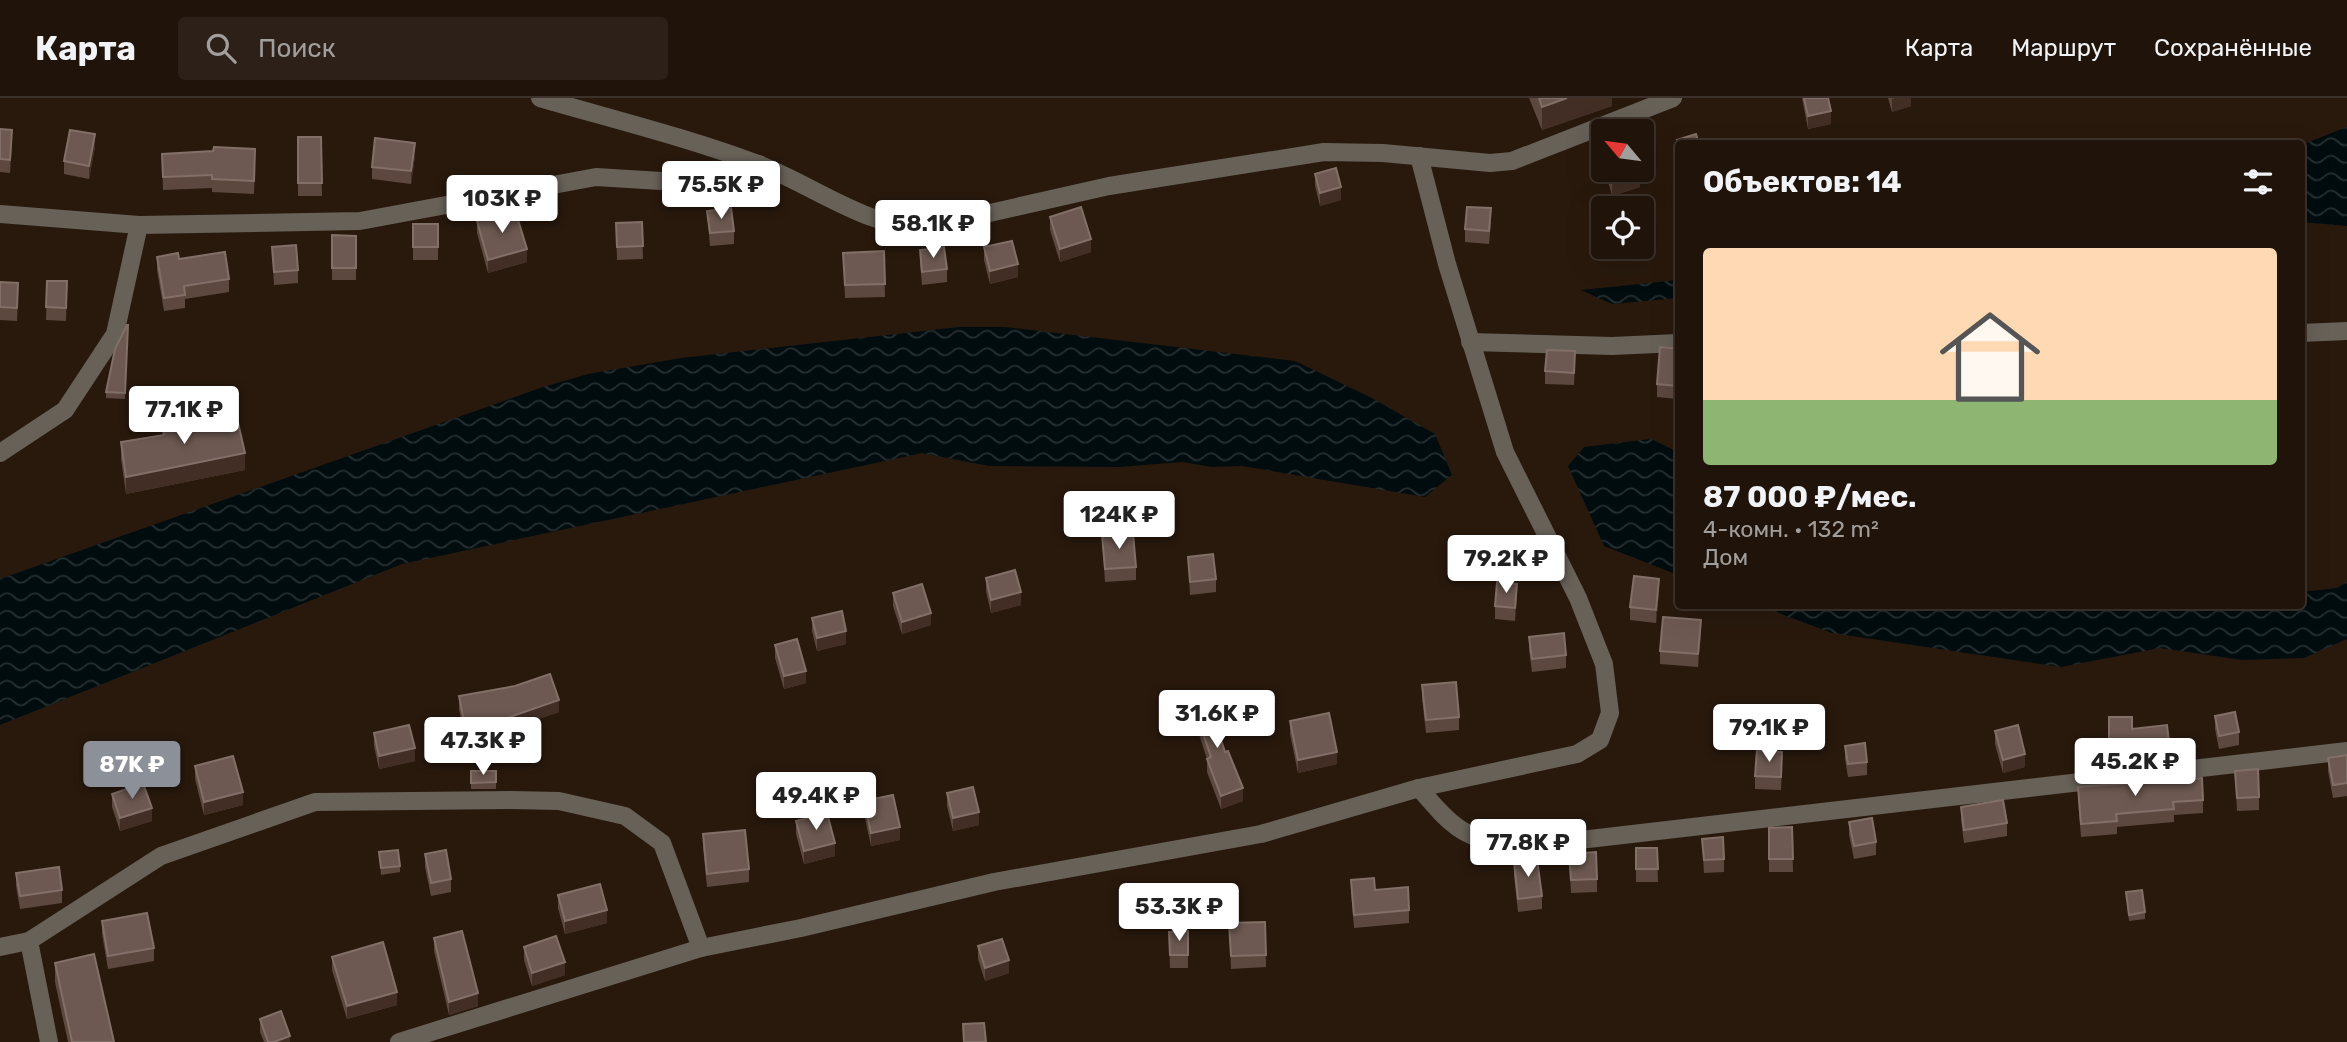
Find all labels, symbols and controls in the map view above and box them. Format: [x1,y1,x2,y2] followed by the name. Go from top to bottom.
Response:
[178,17,668,80] search box
[35,29,136,68] text: Карта
[202,29,240,67] icon: search
[258,33,336,64] text: Поиск
[1905,34,1973,62] text: Карта
[2011,34,2116,62] text: Маршрут
[2154,34,2312,62] text: Сохранённые
[1591,119,1654,182] north arrow
[1591,119,1654,259] map controls
[656,162,786,221] pin: 75.5K ₽
[2239,163,2277,201] icon: filters
[1703,164,1902,200] text: Объектов: 14
[678,170,764,198] text: 75.5K ₽
[445,176,559,235] pin: 103K ₽
[463,184,541,212] text: 103K ₽
[1591,196,1654,259] button: locate
[868,200,998,260] pin: 58.1K ₽
[891,209,975,237] text: 58.1K ₽
[1927,294,2053,420] icon: home
[119,386,249,446] pin: 77.1K ₽
[145,395,223,423] text: 77.1K ₽
[1703,479,1917,515] text: 87 000 ₽/мес.
[1062,491,1176,551] pin: 124K ₽
[1080,500,1158,528] text: 124K ₽
[1703,515,1879,543] text: 4-комн. · 132 m²
[1441,536,1571,595] pin: 79.2K ₽
[1703,543,1748,571] text: Дом
[1464,544,1548,572] text: 79.2K ₽
[1152,690,1282,750] pin: 31.6K ₽
[1175,699,1259,727] text: 31.6K ₽
[1704,704,1834,764] pin: 79.1K ₽
[1729,713,1809,741] text: 79.1K ₽
[418,718,548,777] pin: 47.3K ₽
[440,726,526,754] text: 47.3K ₽
[2070,738,2200,798] pin: 45.2K ₽
[83,742,181,801] pin: 87K ₽
[2091,747,2179,775] text: 45.2K ₽
[99,750,165,778] text: 87K ₽
[751,772,881,832] pin: 49.4K ₽
[772,781,860,809] text: 49.4K ₽
[1463,820,1593,879] pin: 77.8K ₽
[1486,828,1570,856] text: 77.8K ₽
[1114,884,1244,943] pin: 53.3K ₽
[1135,892,1223,920] text: 53.3K ₽

